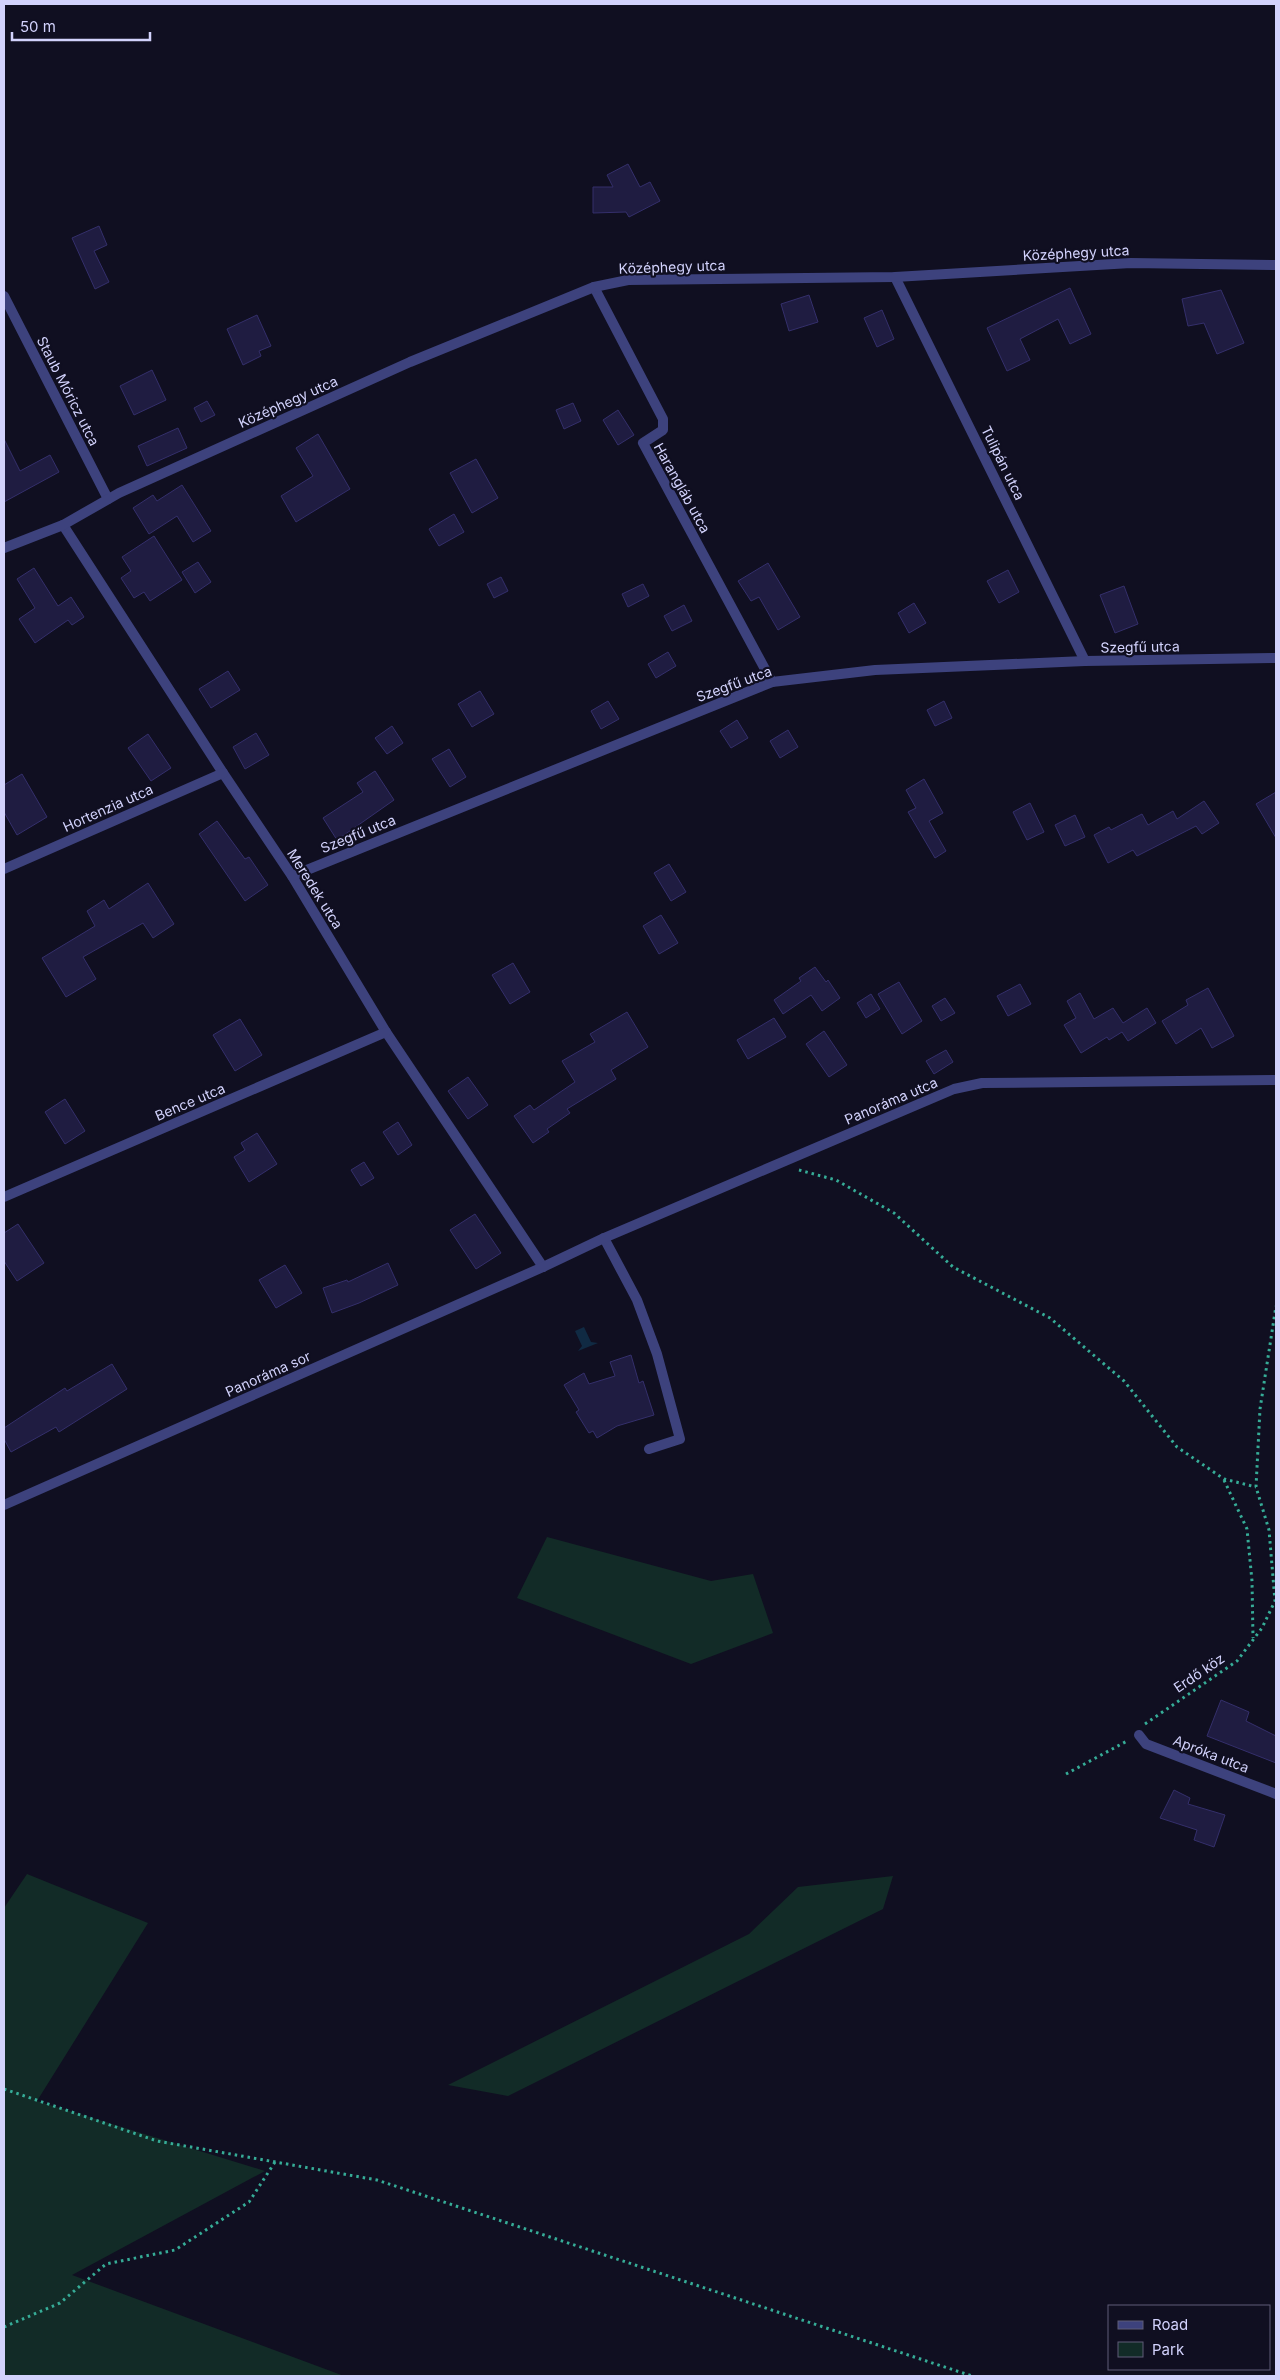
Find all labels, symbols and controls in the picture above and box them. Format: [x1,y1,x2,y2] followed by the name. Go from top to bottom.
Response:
[12,10,150,42] scale bar
[20,17,56,36] text: 50 m
[1022,241,1130,264] street label: Középhegy utca
[618,256,726,277] street label: Középhegy utca
[34,333,103,448] street label: Staub Móricz utca
[236,372,340,431] street label: Középhegy utca
[978,423,1029,503] street label: Tulipán utca
[651,440,714,536] street label: Harangláb utca
[1100,637,1180,656] street label: Szegfű utca
[694,662,774,705] street label: Szegfű utca
[60,780,155,835] street label: Hortenzia utca
[318,811,398,856] street label: Szegfű utca
[284,846,347,932] street label: Meredek utca
[842,1073,940,1128] street label: Panoráma utca
[152,1079,227,1124] street label: Bence utca
[222,1347,313,1400] street label: Panoráma sor
[1170,1649,1227,1696] street label: Erdő köz
[1171,1731,1252,1776] street label: Apróka utca
[1108,2305,1270,2370] legend
[1152,2315,1188,2334] text: Road
[1152,2340,1185,2359] text: Park

